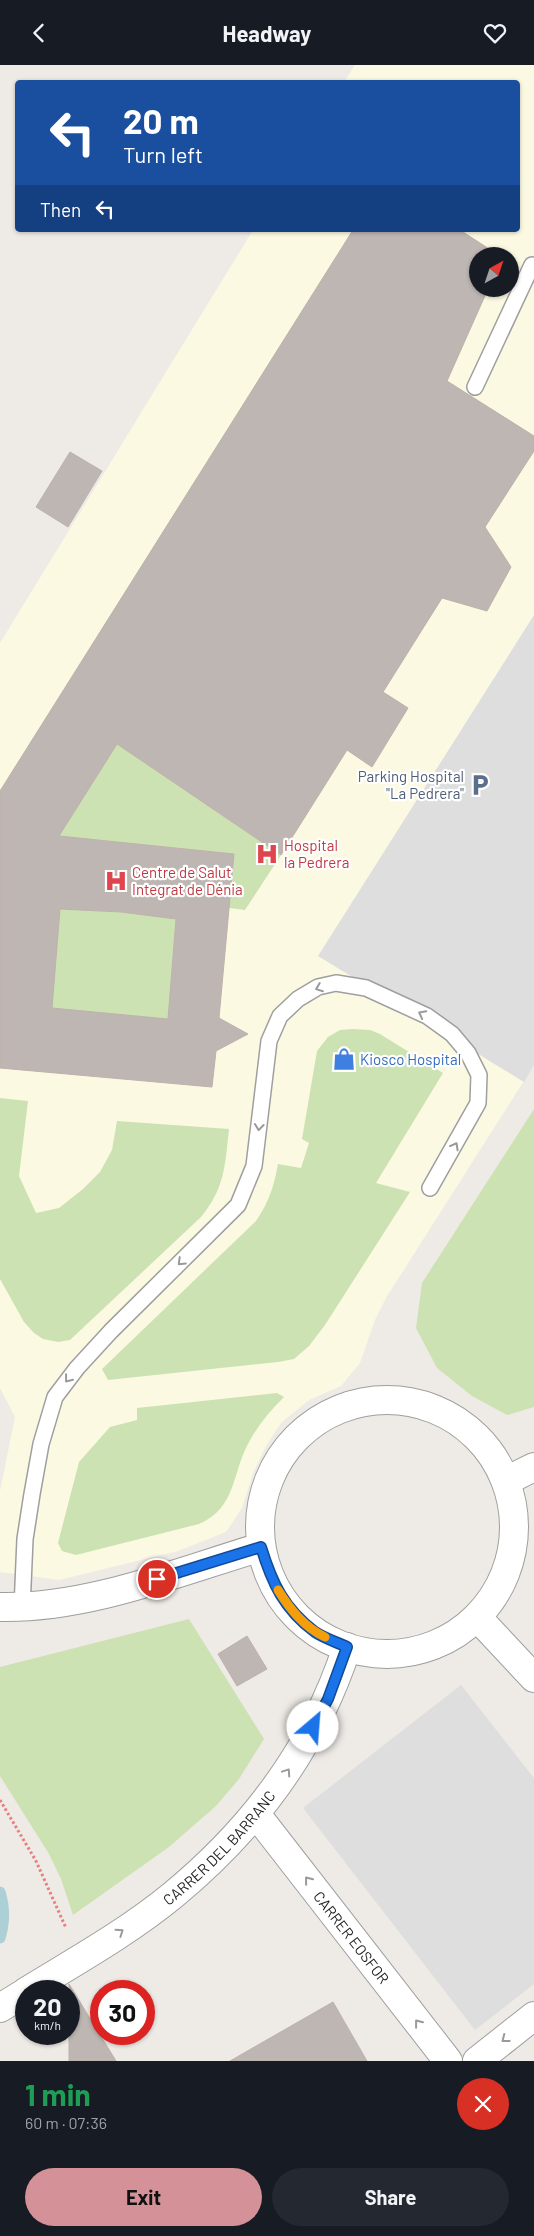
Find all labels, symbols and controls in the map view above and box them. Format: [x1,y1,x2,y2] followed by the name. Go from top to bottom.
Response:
[25,19,53,47] icon: back
[481,19,509,47] icon: heart
[223,20,311,46] text: Headway
[123,99,199,141] text: 20 m
[40,100,105,165] icon: left
[123,141,203,167] text: Turn left
[91,195,119,223] icon: left
[40,198,81,221] text: Then
[469,247,519,297] north arrow
[469,247,519,297] map controls
[358,767,464,802] place label: Parking Hospital "La Pedrera"
[467,772,493,798] parking icon: Parking Hospital "La Pedrera"
[284,836,349,871] place label: Hospital la Pedrera
[254,841,280,867] hospital icon: Hospital la Pedrera
[132,863,243,898] place label: Centre de Salut Integrat de Dénia
[103,868,129,894] hospital icon: Centre de Salut Integrat de Dénia
[315,982,324,992] one-way arrow
[418,1010,427,1020] one-way arrow
[331,1046,357,1072] shop icon: Kiosco Hospital
[360,1050,461,1068] place label: Kiosco Hospital
[254,1123,265,1131] one-way arrow
[448,1142,458,1151] one-way arrow
[178,1257,187,1266] one-way arrow
[65,1373,74,1383] one-way arrow
[136,1558,178,1600] pin
[143,1565,171,1593] icon: arrive
[286,1700,338,1752] position arrow
[280,1769,290,1778] one-way arrow
[159,1787,279,1909] street label: CARRER DEL BARRANC
[304,1877,313,1886] one-way arrow
[310,1887,393,1987] street label: CARRER EOSFOR
[114,1929,123,1938] one-way arrow
[90,1980,155,2045] speed limit sign: 30
[33,1991,62,2021] text: 20
[34,2018,61,2032] text: km/h
[415,2019,424,2028] one-way arrow
[502,2033,511,2042] one-way arrow
[25,2076,91,2112] text: 1 min
[457,2078,509,2130] button: close
[25,2113,107,2132] text: 60 m · 07:36
[25,2168,262,2226] button: Exit
[272,2168,509,2226] button: Share

